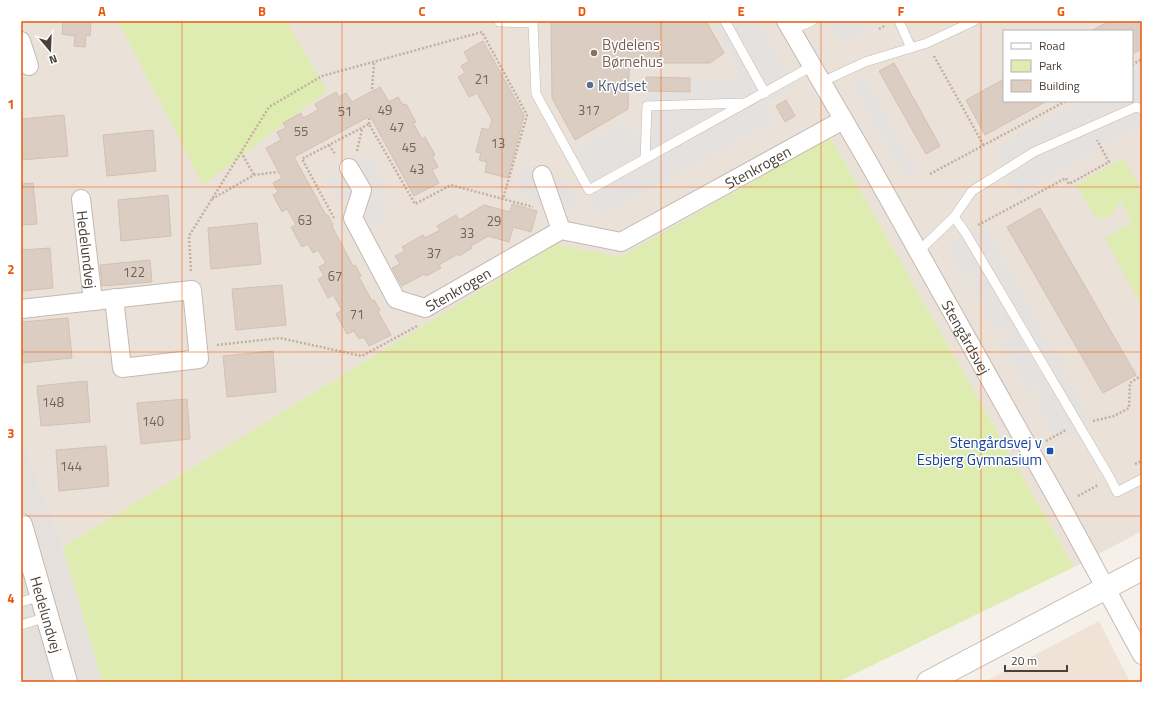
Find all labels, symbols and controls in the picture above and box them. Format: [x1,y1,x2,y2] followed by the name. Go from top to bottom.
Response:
[98,1,106,21] text: A
[258,1,266,21] text: B
[418,1,426,21] text: C
[578,1,586,21] text: D
[737,1,745,21] text: E
[898,1,905,21] text: F
[1057,1,1065,21] text: G
[30,30,70,70] north arrow
[1003,30,1133,102] legend
[602,33,663,73] place label: Bydelens Børnehus
[1039,36,1065,55] text: Road
[589,48,599,58] marker: Bydelens Børnehus
[47,51,59,68] text: N
[1039,56,1062,75] text: Park
[475,69,489,89] house number: 21
[598,74,647,97] place label: Krydset
[1039,76,1080,95] text: Building
[585,80,595,90] marker: Krydset
[7,94,15,114] text: 1
[378,100,392,120] house number: 49
[578,100,600,120] house number: 317
[338,101,352,121] house number: 51
[390,117,404,137] house number: 47
[294,121,308,141] house number: 55
[491,133,505,153] house number: 13
[402,137,416,157] house number: 45
[720,139,795,194] street label: Stenkrogen
[410,159,424,179] house number: 43
[71,209,103,290] street label: Hedelundvej
[298,210,312,230] house number: 63
[487,211,501,231] house number: 29
[460,223,474,243] house number: 33
[427,243,441,263] house number: 37
[7,259,15,279] text: 2
[421,261,495,317] street label: Stenkrogen
[123,262,145,282] house number: 122
[328,266,342,286] house number: 67
[936,296,996,379] street label: Stengårdsvej
[350,304,364,324] house number: 71
[42,392,64,412] house number: 148
[142,411,164,431] house number: 140
[7,423,15,443] text: 3
[917,431,1042,471] place label: Stengårdsvej v Esbjerg Gymnasium
[1045,446,1055,456] marker: Stengårdsvej v Esbjerg Gymnasium
[60,456,82,476] house number: 144
[25,573,69,655] street label: Hedelundvej
[7,588,15,608] text: 4
[1005,647,1067,673] scale bar
[1011,651,1037,670] text: 20 m

